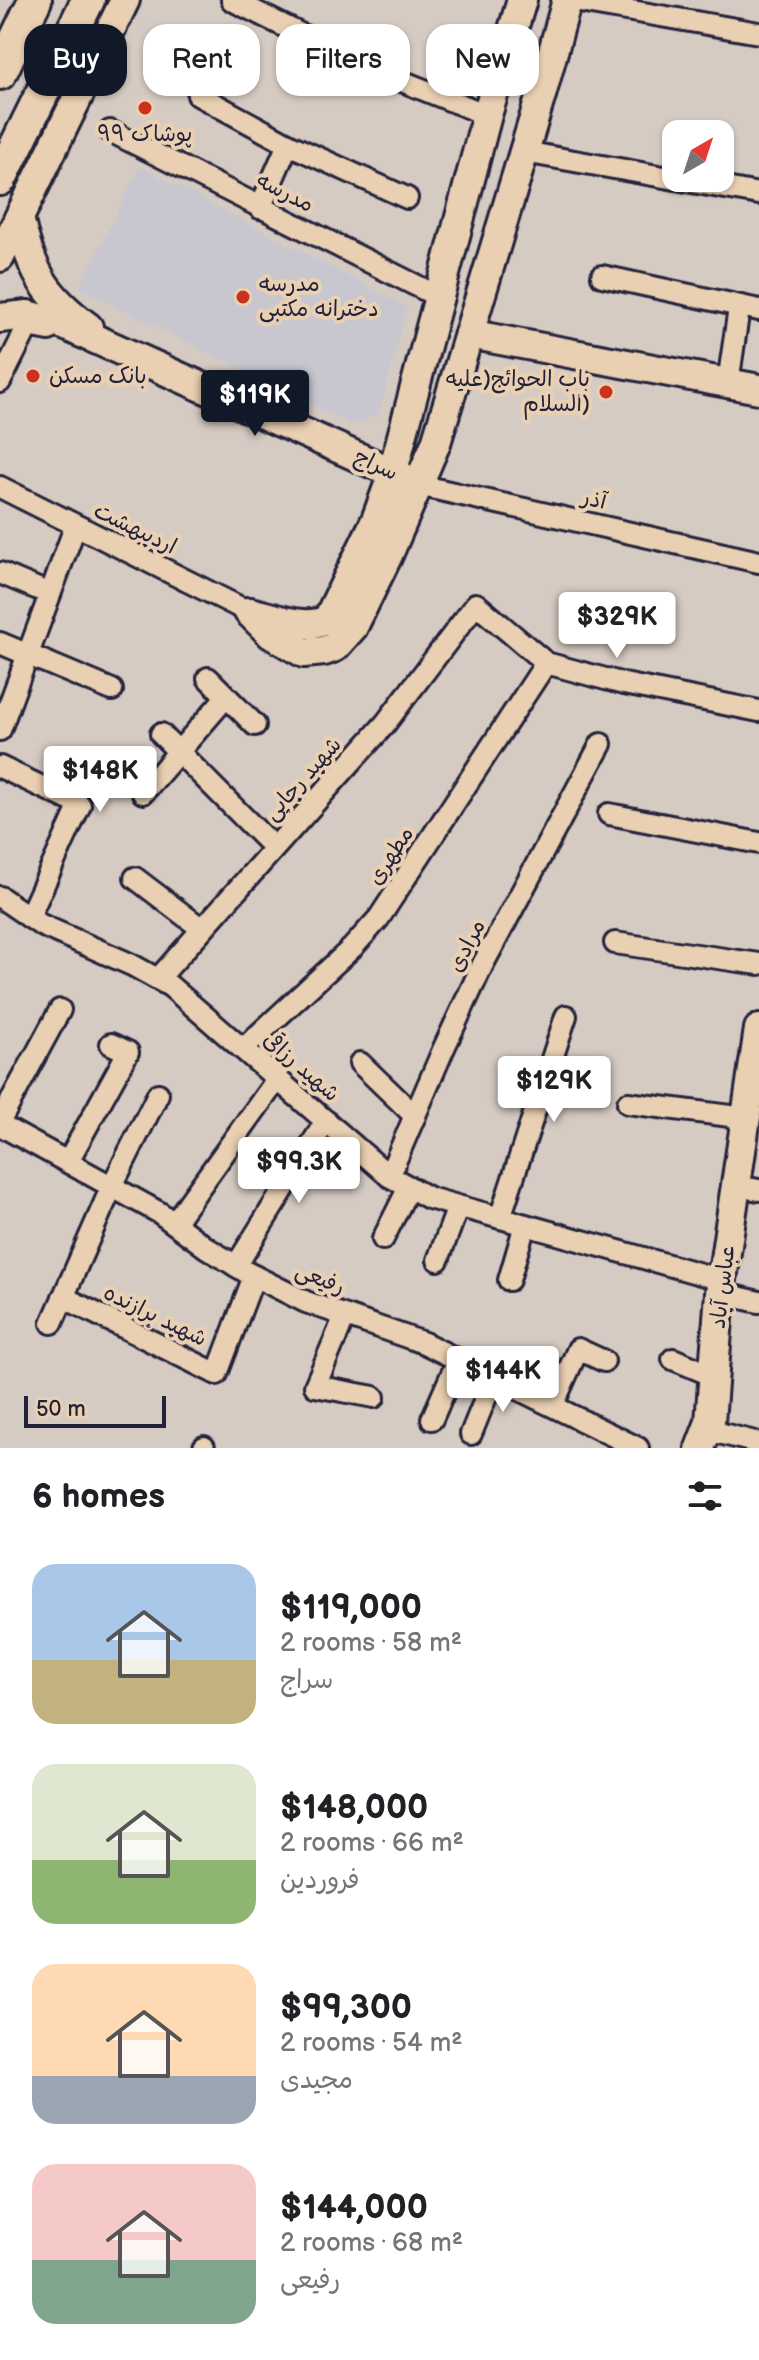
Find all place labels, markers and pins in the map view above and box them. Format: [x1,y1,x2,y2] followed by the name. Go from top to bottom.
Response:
[136,99,154,117] marker: پوشاک ۹۹
[97,121,193,148] place label: پوشاک ۹۹
[259,271,379,323] place label: مدرسه دخترانه مکتبی
[234,288,252,306] marker: مدرسه دخترانه مکتبی
[49,363,147,390] place label: بانک مسکن
[446,366,590,420] place label: باب الحوائج(علیه السلام)
[24,367,42,385] marker: بانک مسکن
[199,370,311,438] pin: $119K
[597,383,615,401] marker: باب الحوائج(علیه السلام)
[561,592,673,660] pin: $329K
[44,746,156,814] pin: $148K
[498,1056,610,1124] pin: $129K
[234,1137,364,1205] pin: $99.3K
[447,1346,559,1414] pin: $144K

